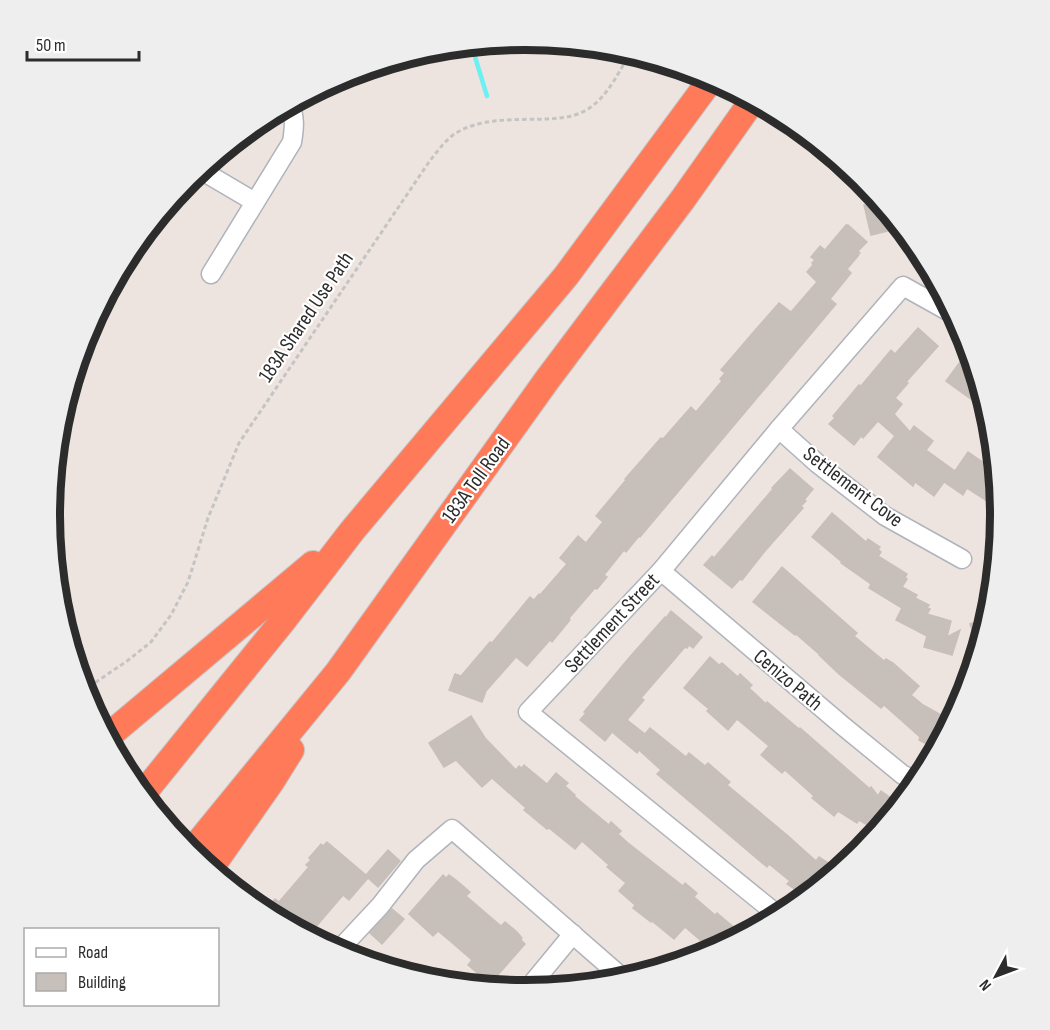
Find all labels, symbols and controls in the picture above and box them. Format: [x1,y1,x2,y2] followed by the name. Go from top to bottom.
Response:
[27,24,140,62] scale bar
[36,35,66,56] text: 50 m
[253,247,359,387] street label: 183A Shared Use Path
[437,432,515,528] street label: 183A Toll Road
[798,441,908,533] street label: Settlement Cove
[559,568,665,678] street label: Settlement Street
[748,644,828,716] street label: Cenizo Path
[24,928,219,1006] legend
[78,942,108,963] text: Road
[966,946,1026,1006] north arrow
[78,972,126,993] text: Building
[976,975,996,994] text: N

